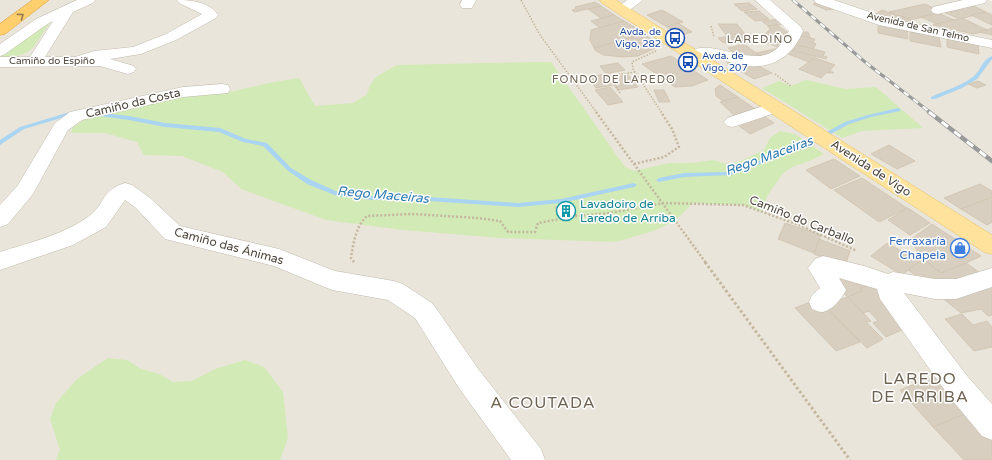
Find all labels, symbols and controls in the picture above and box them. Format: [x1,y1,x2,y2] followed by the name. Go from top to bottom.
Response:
[865,9,971,45] street label: Avenida de San Telmo
[17,13,24,20] one-way arrow
[615,26,661,50] place label: Avda. de Vigo, 282
[664,27,686,49] bus stop icon: Avda. de Vigo, 282
[727,33,793,46] district label: LAREDIÑO
[702,50,748,74] place label: Avda. de Vigo, 207
[677,51,699,73] bus stop icon: Avda. de Vigo, 207
[9,55,95,67] street label: Camiño do Espiño
[552,73,676,86] district label: FONDO DE LAREDO
[84,85,182,121] street label: Camiño da Costa
[723,132,816,179] water label: Rego Maceiras
[828,137,914,199] street label: Avenida de Vigo
[336,183,430,207] water label: Rego Maceiras
[747,193,857,247] street label: Camiño do Carballo
[580,197,676,225] place label: Lavadoiro de Laredo de Arriba
[555,200,577,222] building icon: Lavadoiro de Laredo de Arriba
[173,225,285,267] street label: Camiño das Ánimas
[889,234,946,262] place label: Ferraxaría Chapela
[949,237,971,259] shop icon: Ferraxaría Chapela
[871,369,969,407] district label: LAREDO DE ARRIBA
[490,393,596,413] district label: A COUTADA

